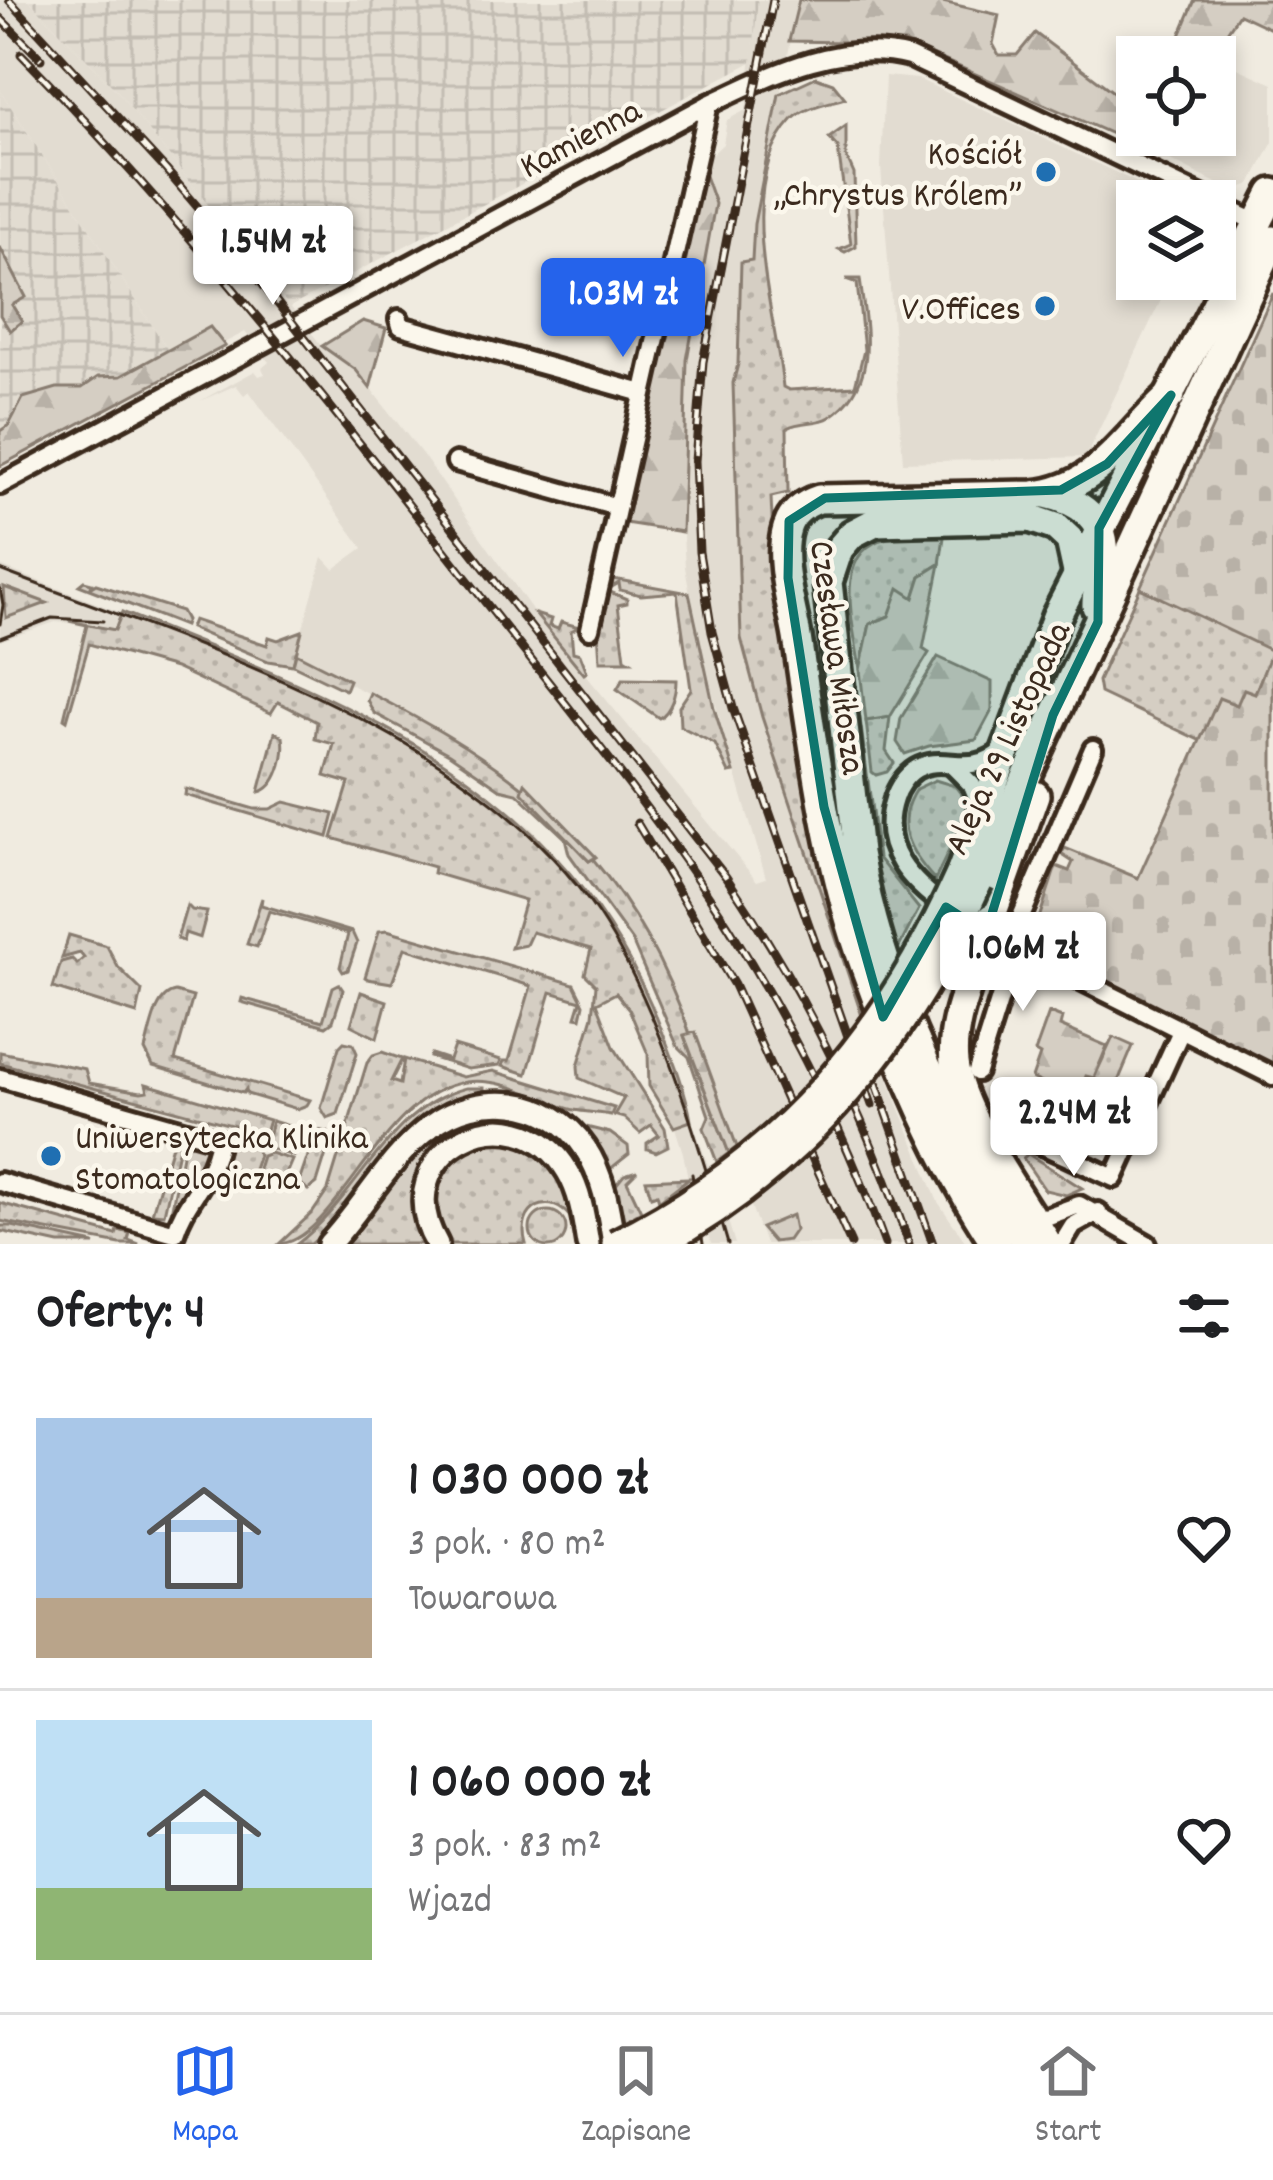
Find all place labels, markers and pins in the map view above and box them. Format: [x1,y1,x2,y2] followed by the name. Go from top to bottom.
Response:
[773,131,1022,224] place label: Kościół „Chrystus Królem”
[1033,159,1059,185] marker: Kościół „Chrystus Królem”
[149,206,397,308] pin: 1.54M zł
[499,258,747,360] pin: 1.03M zł
[902,286,1021,338] place label: V.Offices
[1032,293,1058,319] marker: V.Offices
[899,912,1147,1014] pin: 1.06M zł
[950,1077,1198,1179] pin: 2.24M zł
[75,1115,369,1208] place label: Uniwersytecka Klinika Stomatologiczna
[38,1143,64,1169] marker: Uniwersytecka Klinika Stomatologiczna

